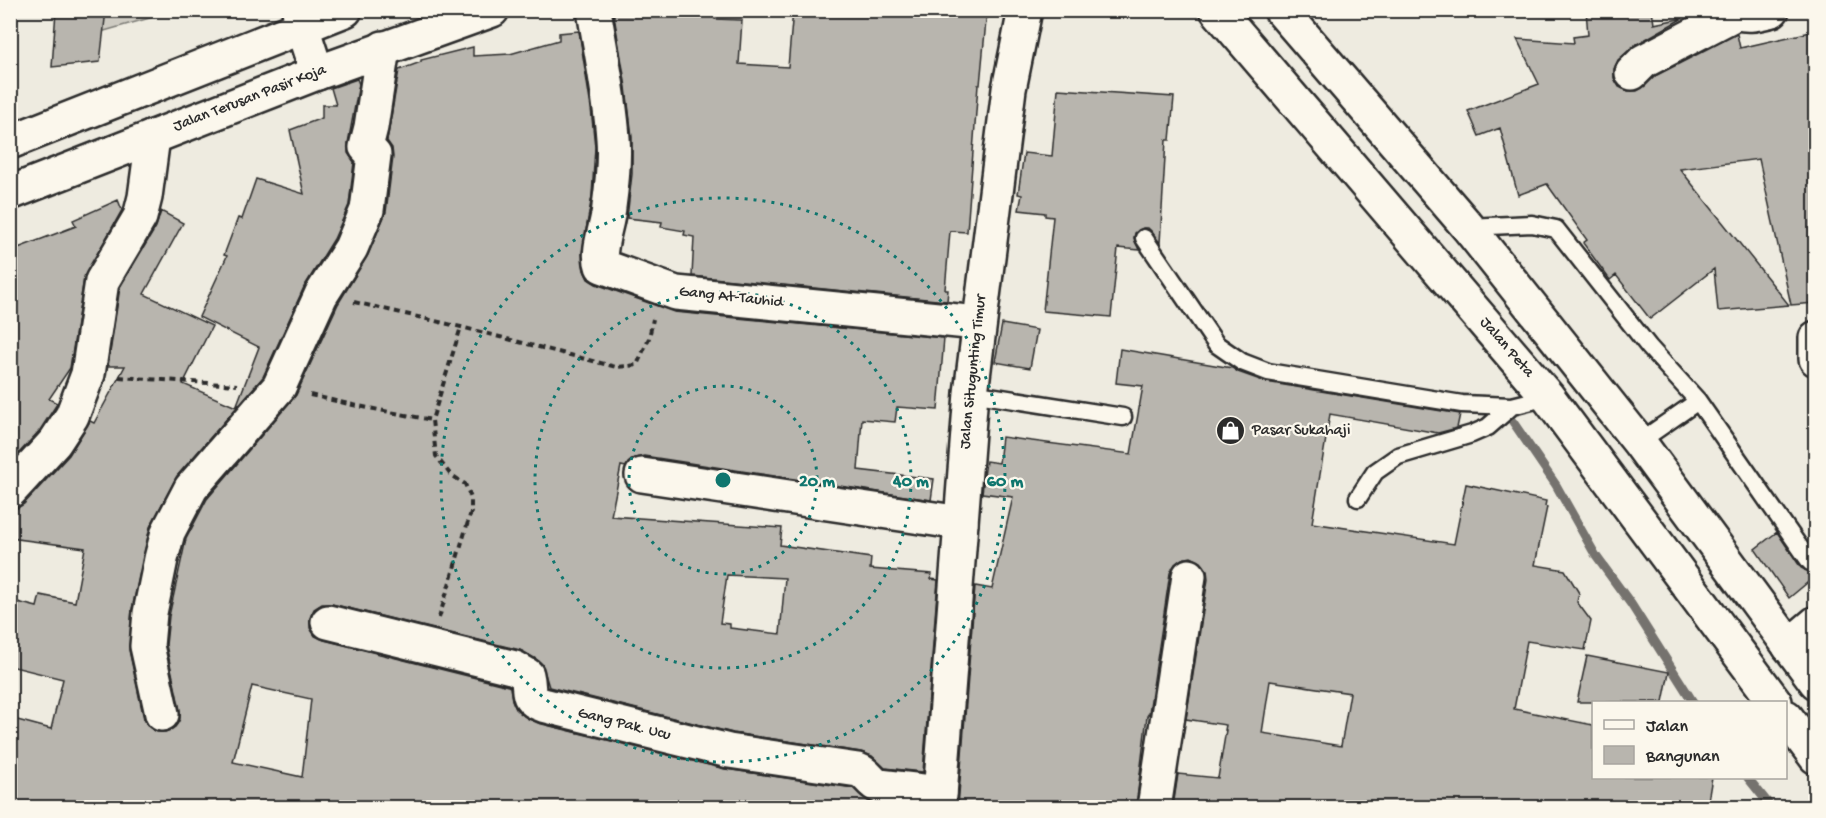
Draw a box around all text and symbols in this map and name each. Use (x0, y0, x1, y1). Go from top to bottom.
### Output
street label: Jalan Terusan Pasir Koja (171, 61, 330, 137)
street label: Gang At-Tauhid (678, 283, 786, 313)
street label: Jalan Situgunting Timur (956, 293, 992, 450)
street label: Jalan Peta (1475, 314, 1538, 383)
shop icon: Pasar Sukahaji (1215, 415, 1247, 447)
place label: Pasar Sukahaji (1251, 422, 1350, 441)
centre of rings (713, 470, 733, 490)
text: 20 m (799, 472, 835, 493)
text: 40 m (892, 472, 929, 493)
text: 60 m (987, 472, 1023, 493)
legend (1592, 701, 1787, 779)
street label: Gang Pak. Ucu (575, 704, 673, 746)
text: Jalan (1646, 717, 1688, 738)
text: Bangunan (1645, 747, 1720, 768)

